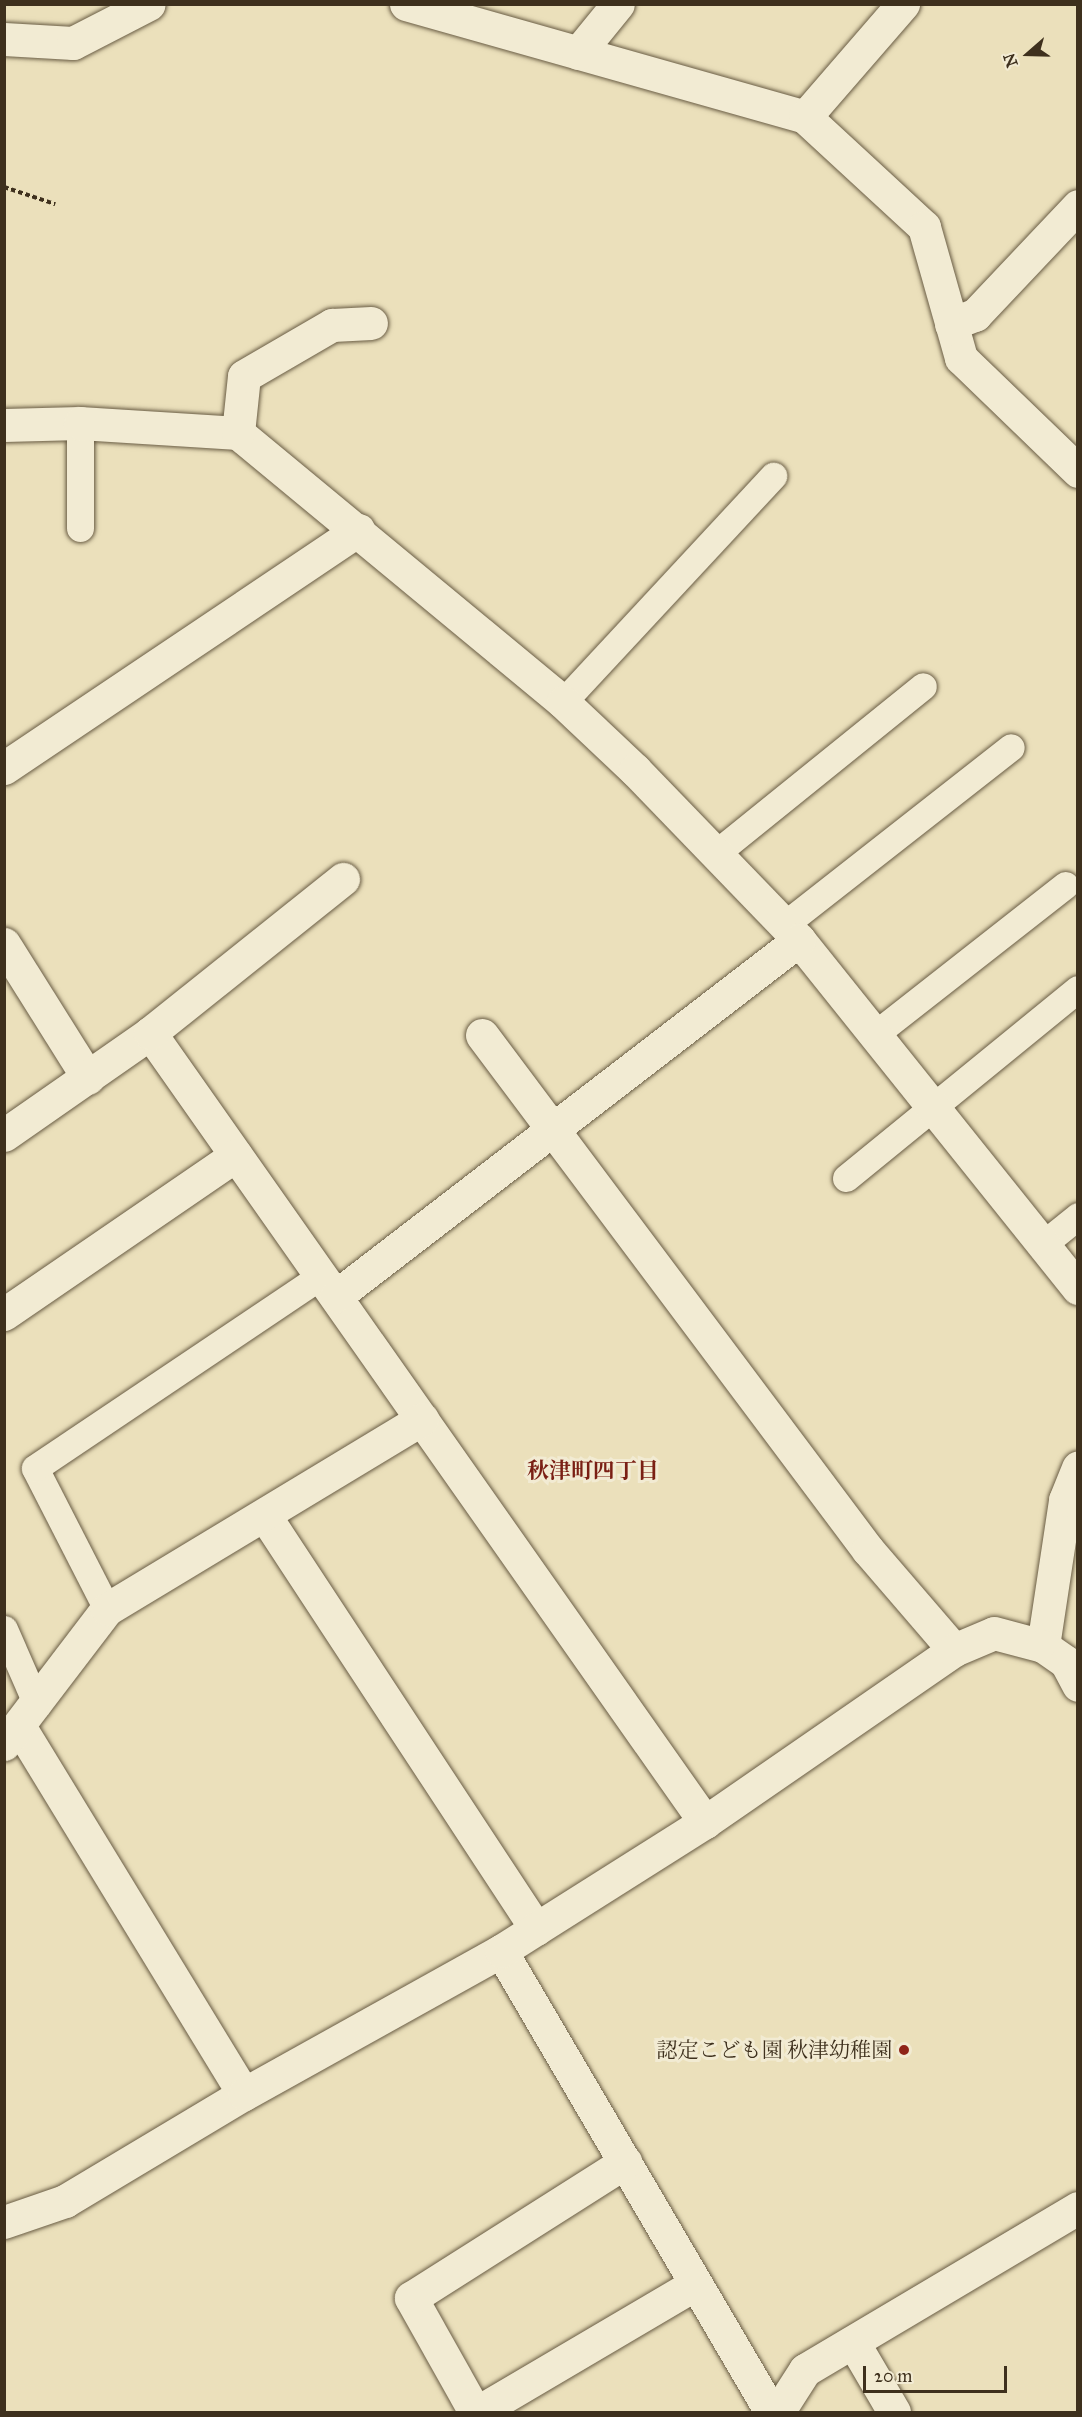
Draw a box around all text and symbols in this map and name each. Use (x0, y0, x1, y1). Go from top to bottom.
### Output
north arrow (998, 24, 1058, 84)
text: N (999, 51, 1022, 70)
district label: 秋津町四丁目 (527, 1458, 659, 1484)
place label: 認定こども園 秋津幼稚園 (656, 2037, 892, 2063)
marker: 認定こども園 秋津幼稚園 (897, 2043, 911, 2057)
scale bar (866, 2354, 1010, 2392)
text: 20 m (874, 2365, 912, 2387)

